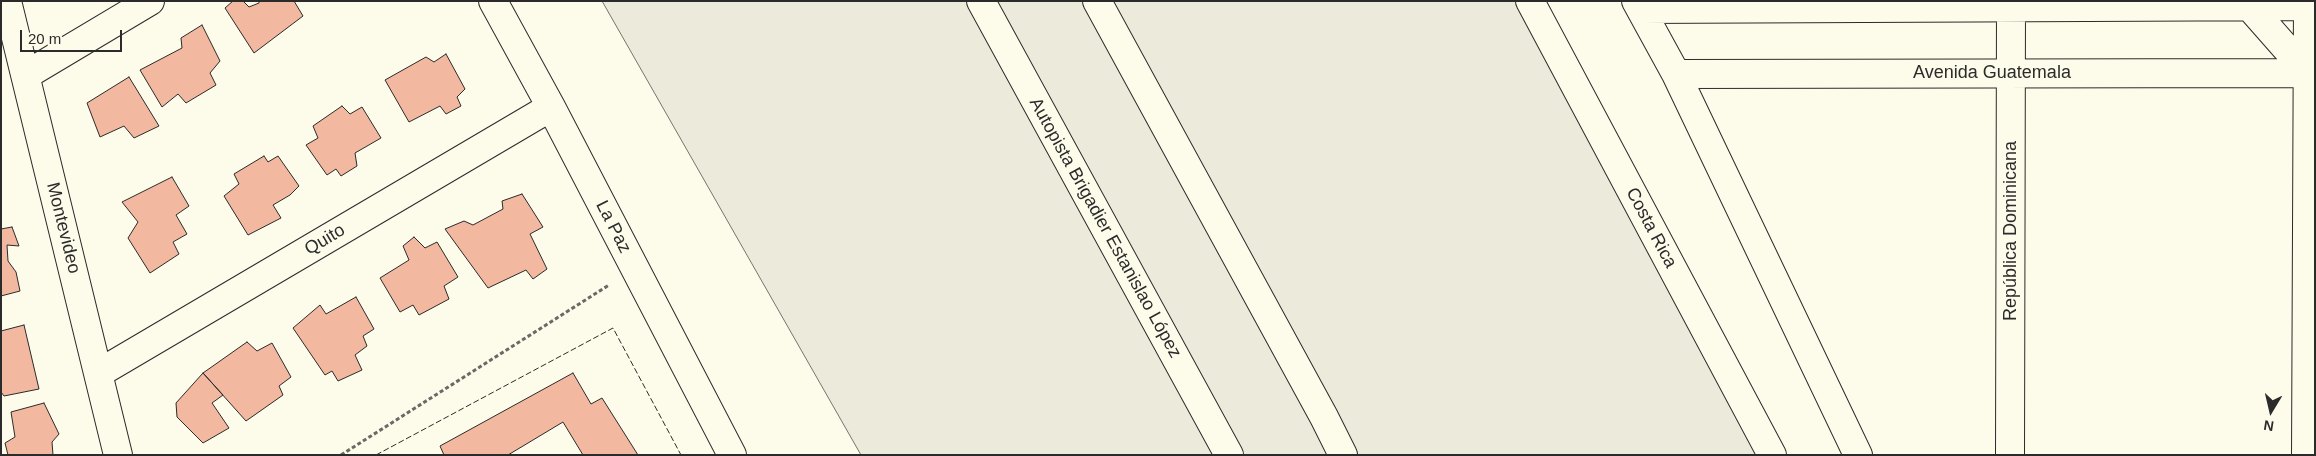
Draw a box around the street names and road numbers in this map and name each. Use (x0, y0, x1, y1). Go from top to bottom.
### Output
street label: Avenida Guatemala (1913, 62, 2071, 84)
street label: Autopista Brigadier Estanislao López (1024, 94, 1186, 362)
street label: República Dominicana (2000, 141, 2022, 321)
street label: Montevideo (41, 180, 85, 276)
street label: Costa Rica (1621, 184, 1681, 272)
street label: La Paz (591, 197, 635, 257)
street label: Quito (301, 220, 349, 260)

